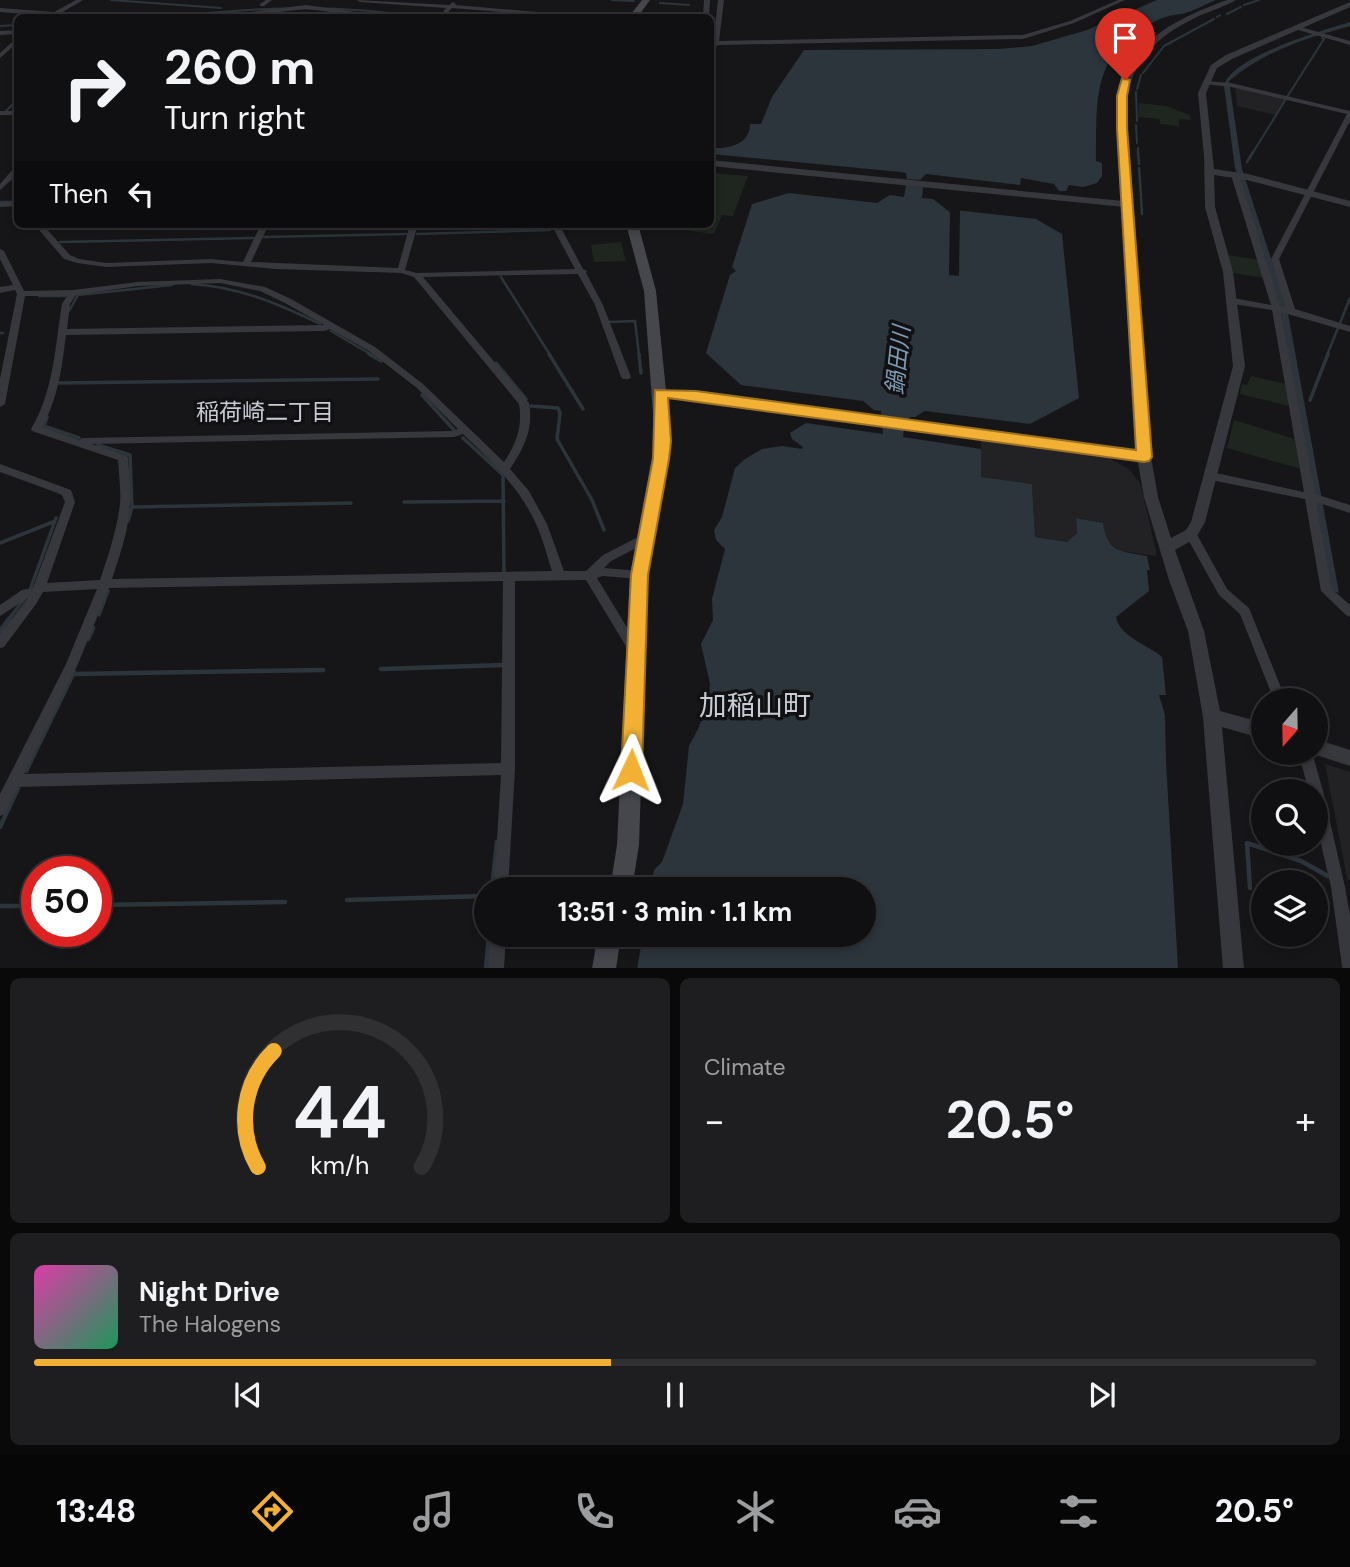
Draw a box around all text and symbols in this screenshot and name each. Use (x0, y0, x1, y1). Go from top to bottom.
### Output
pin (1095, 8, 1155, 80)
icon: arrive (1106, 19, 1144, 57)
text: 260 m (164, 35, 315, 99)
icon: right (49, 42, 140, 133)
text: Turn right (164, 97, 306, 139)
icon: left (122, 175, 160, 213)
text: Then (49, 177, 108, 211)
water label: 鍋田川 (879, 321, 917, 396)
district label: 稲荷崎二丁目 (196, 397, 334, 427)
district label: 加稲山町 (699, 687, 811, 724)
north arrow (1251, 688, 1328, 765)
map controls (1251, 688, 1328, 947)
position arrow (594, 733, 668, 807)
button: search (1251, 779, 1328, 856)
speed limit sign: 50 (21, 856, 112, 947)
button: layers (1251, 870, 1328, 947)
text: 13:51 · 3 min · 1.1 km (558, 895, 792, 929)
text: Climate (704, 1052, 786, 1082)
text: 44 (293, 1065, 387, 1160)
text: 20.5° (946, 1086, 1074, 1154)
text: − (704, 1096, 725, 1146)
text: + (1295, 1096, 1316, 1146)
text: km/h (310, 1148, 370, 1181)
text: Night Drive (139, 1275, 280, 1309)
text: The Halogens (139, 1309, 281, 1339)
icon: previous (229, 1376, 267, 1414)
icon: pause (656, 1376, 694, 1414)
icon: next (1083, 1376, 1121, 1414)
icon: directions (248, 1487, 297, 1536)
icon: music (409, 1487, 458, 1536)
icon: phone (570, 1487, 619, 1536)
icon: climate (731, 1487, 780, 1536)
icon: car (893, 1487, 942, 1536)
icon: filters (1054, 1487, 1103, 1536)
text: 13:48 (56, 1490, 136, 1532)
text: 20.5° (1215, 1490, 1294, 1532)

